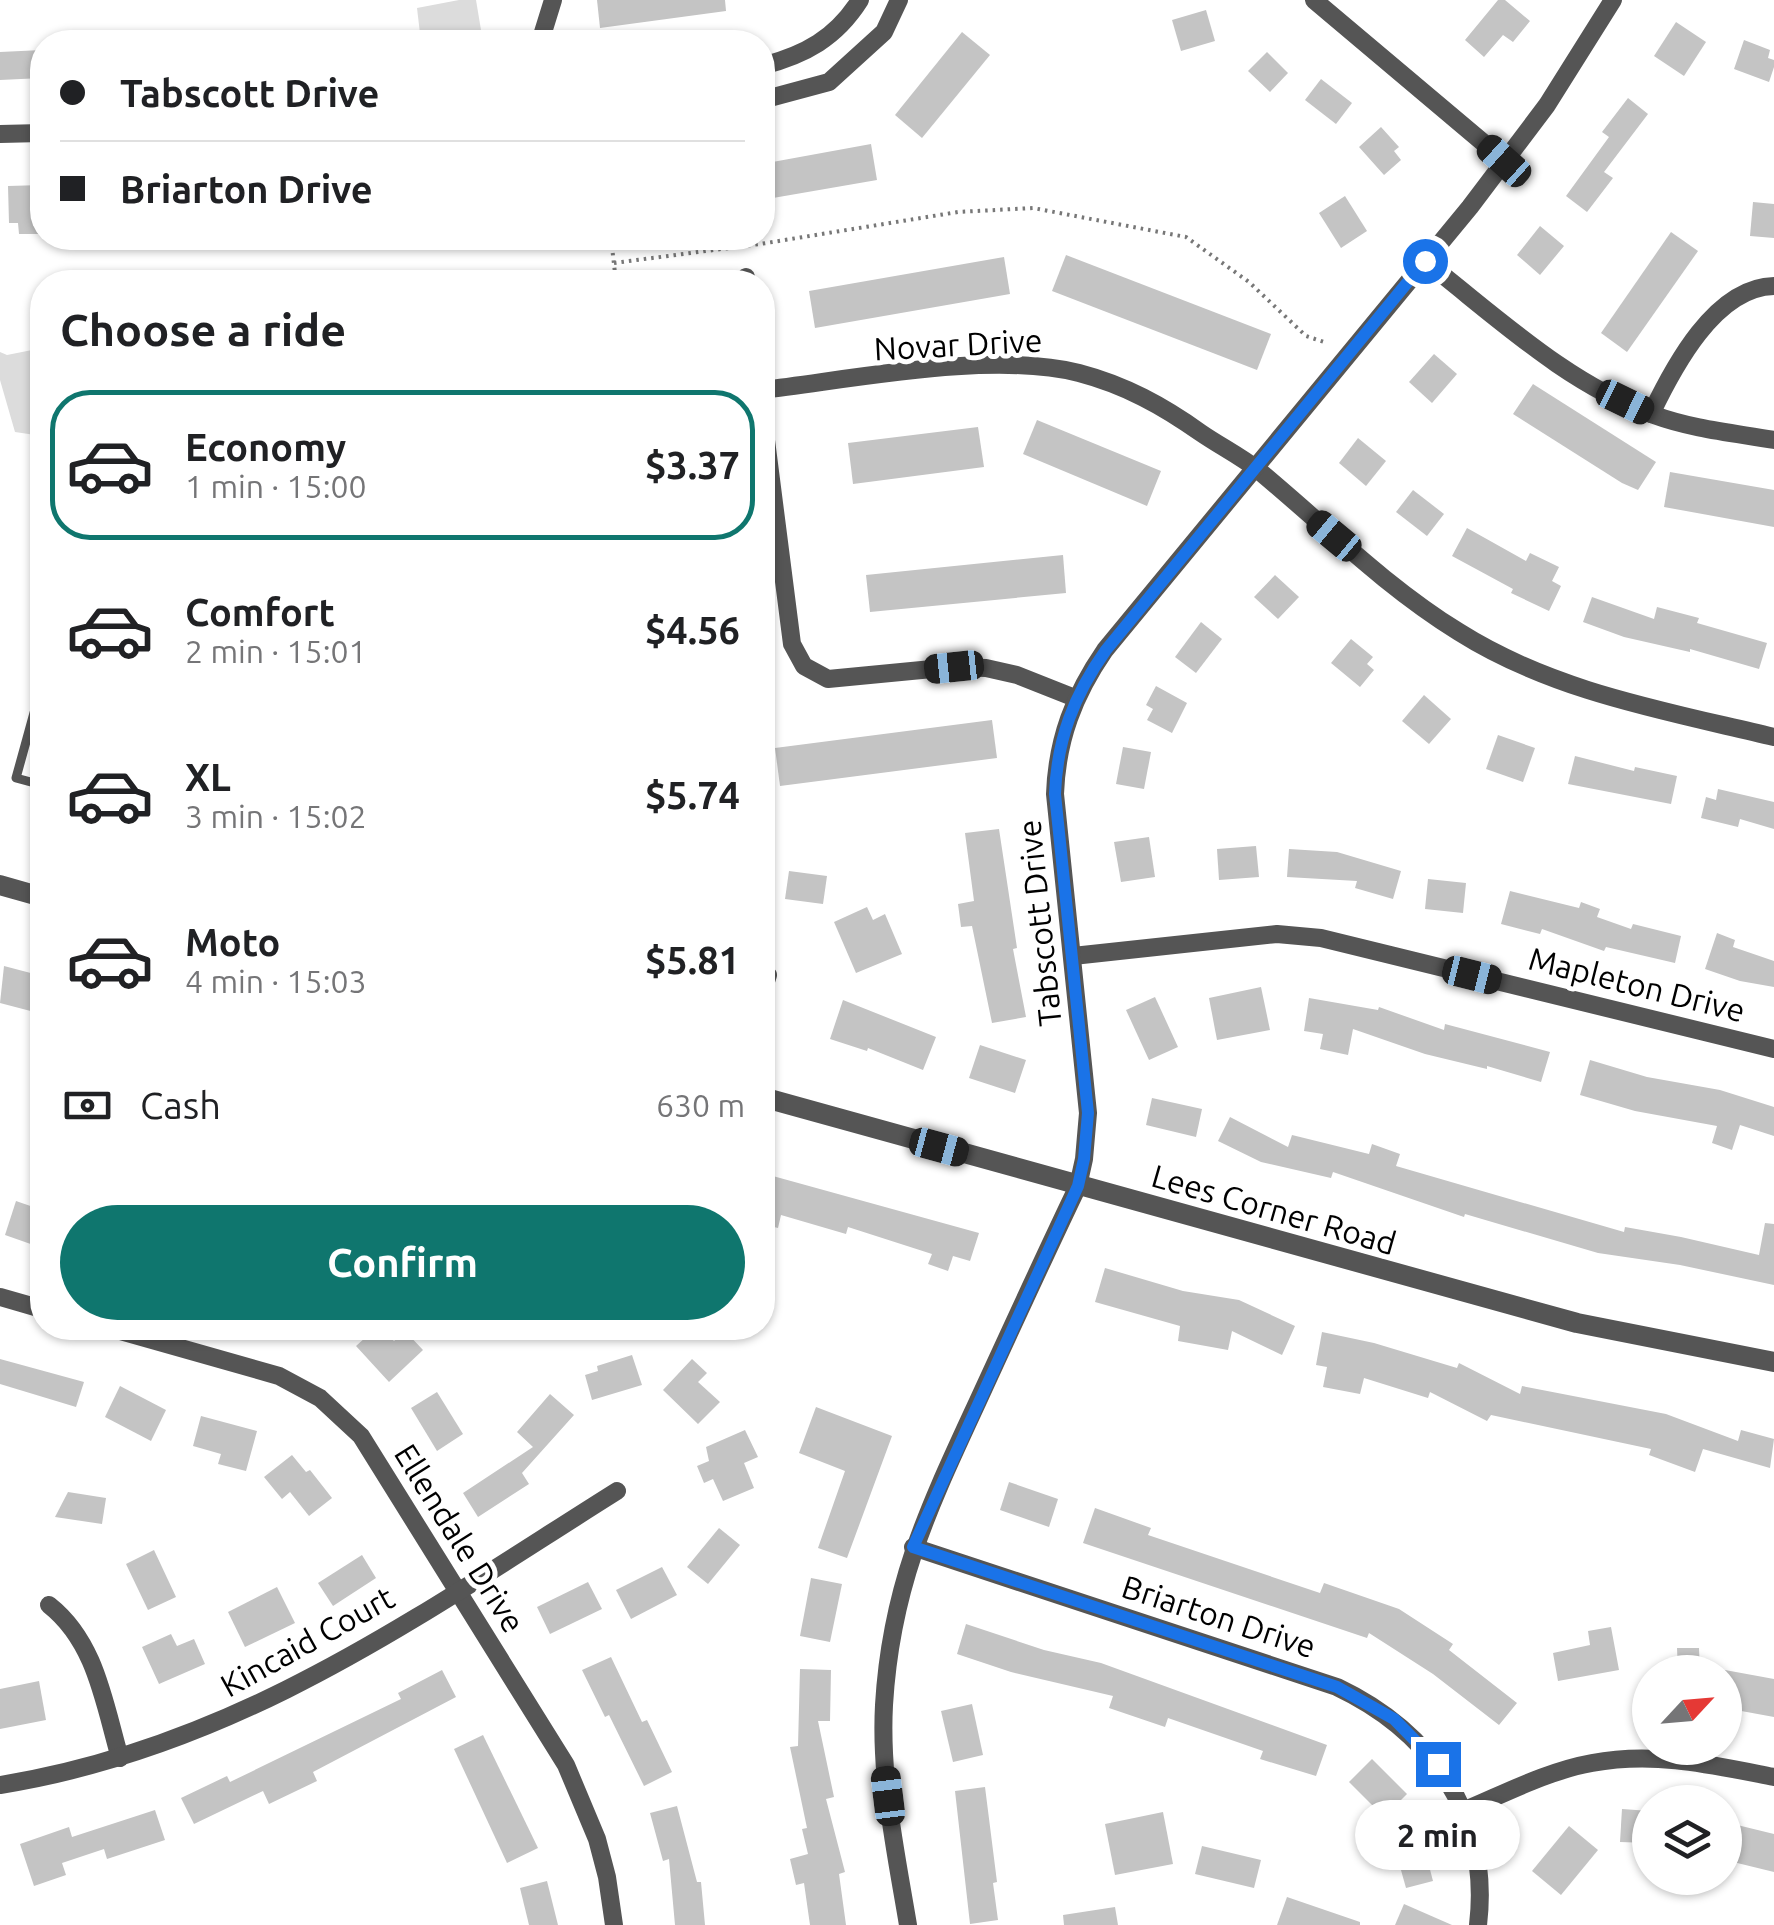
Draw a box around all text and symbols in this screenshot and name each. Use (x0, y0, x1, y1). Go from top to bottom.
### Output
text: Tabscott Drive (120, 72, 379, 114)
car (1472, 130, 1536, 192)
text: Briarton Drive (120, 168, 373, 210)
route start (1403, 239, 1448, 284)
text: Choose a ride (60, 304, 346, 355)
street label: Novar Drive (873, 322, 1043, 366)
car (1591, 375, 1659, 429)
icon: car (65, 420, 155, 510)
text: Economy (185, 426, 346, 468)
text: $3.37 (645, 444, 740, 486)
text: 1 min · 15:00 (185, 468, 367, 504)
car (1301, 505, 1367, 567)
icon: car (65, 585, 155, 675)
text: Comfort (185, 591, 335, 633)
text: $4.56 (645, 609, 740, 651)
text: 2 min · 15:01 (185, 633, 367, 669)
car (923, 649, 985, 685)
icon: car (65, 750, 155, 840)
text: XL (185, 756, 231, 798)
text: $5.74 (645, 774, 740, 816)
text: 3 min · 15:02 (185, 798, 367, 834)
street label: Tabscott Drive (1010, 818, 1068, 1028)
icon: car (65, 915, 155, 1005)
text: Moto (185, 921, 280, 963)
text: $5.81 (645, 939, 740, 981)
street label: Mapleton Drive (1525, 940, 1749, 1028)
car (1439, 953, 1505, 997)
text: 4 min · 15:03 (185, 963, 367, 999)
icon: cash (60, 1078, 115, 1133)
text: Cash (140, 1084, 221, 1126)
text: 630 m (656, 1087, 745, 1123)
car (906, 1125, 972, 1169)
street label: Lees Corner Road (1148, 1157, 1400, 1261)
button: Confirm (60, 1205, 745, 1320)
street label: Ellendale Drive (388, 1437, 532, 1639)
street label: Briarton Drive (1118, 1568, 1320, 1664)
street label: Kincaid Court (214, 1578, 400, 1703)
north arrow (1632, 1655, 1742, 1765)
map controls (1632, 1655, 1742, 1895)
route end (1416, 1742, 1461, 1787)
car (869, 1764, 907, 1828)
button: layers (1632, 1785, 1742, 1895)
callout: 2 min (1356, 1799, 1520, 1869)
text: 2 min (1397, 1817, 1478, 1853)

